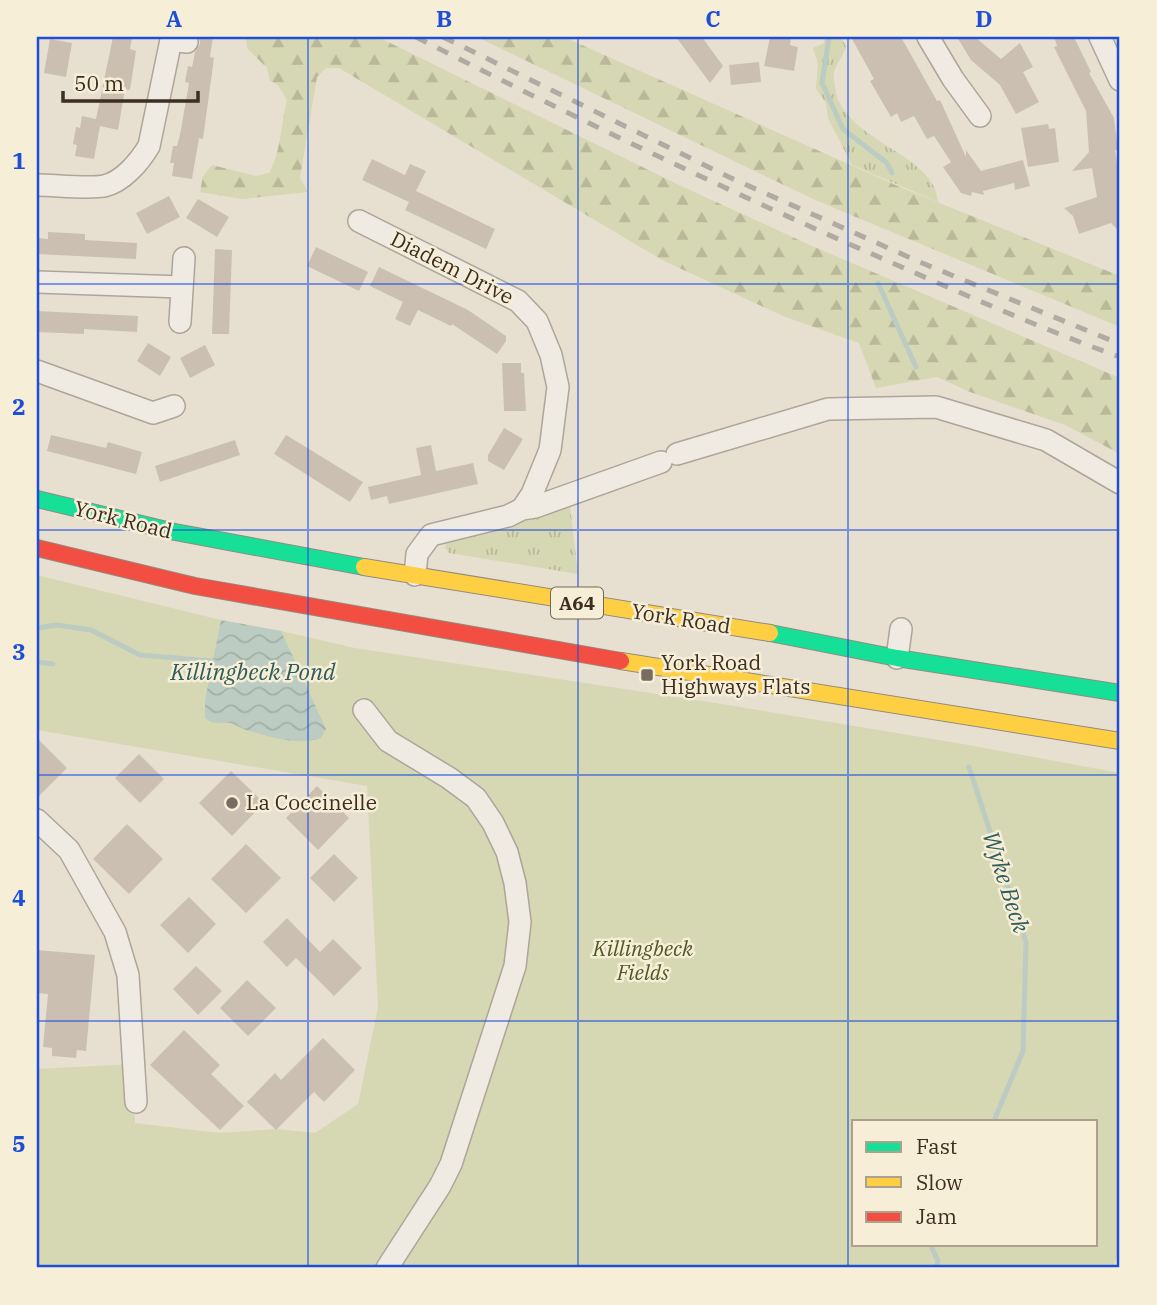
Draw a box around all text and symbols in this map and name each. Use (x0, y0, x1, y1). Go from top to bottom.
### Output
text: A (166, 3, 182, 33)
text: B (436, 3, 452, 33)
text: C (705, 3, 721, 33)
text: D (975, 3, 993, 33)
scale bar (63, 60, 198, 104)
text: 50 m (74, 69, 124, 97)
text: 1 (12, 145, 26, 175)
street label: Diadem Drive (386, 224, 519, 310)
text: 2 (12, 391, 26, 421)
street label: York Road (71, 493, 175, 545)
road number: A64 (551, 588, 603, 618)
street label: York Road (629, 596, 733, 640)
text: 3 (12, 636, 26, 666)
place label: York Road Highways Flats (661, 648, 810, 700)
water label: Killingbeck Pond (169, 656, 336, 686)
marker: York Road Highways Flats (639, 667, 655, 683)
place label: La Coccinelle (246, 788, 377, 816)
marker: La Coccinelle (224, 795, 240, 811)
water label: Wyke Beck (976, 827, 1038, 937)
text: 4 (12, 882, 26, 912)
park label: Killingbeck Fields (592, 934, 694, 986)
legend (852, 1120, 1098, 1246)
text: 5 (12, 1128, 26, 1158)
text: Fast (916, 1132, 957, 1160)
text: Slow (916, 1168, 963, 1196)
text: Jam (916, 1202, 957, 1230)

